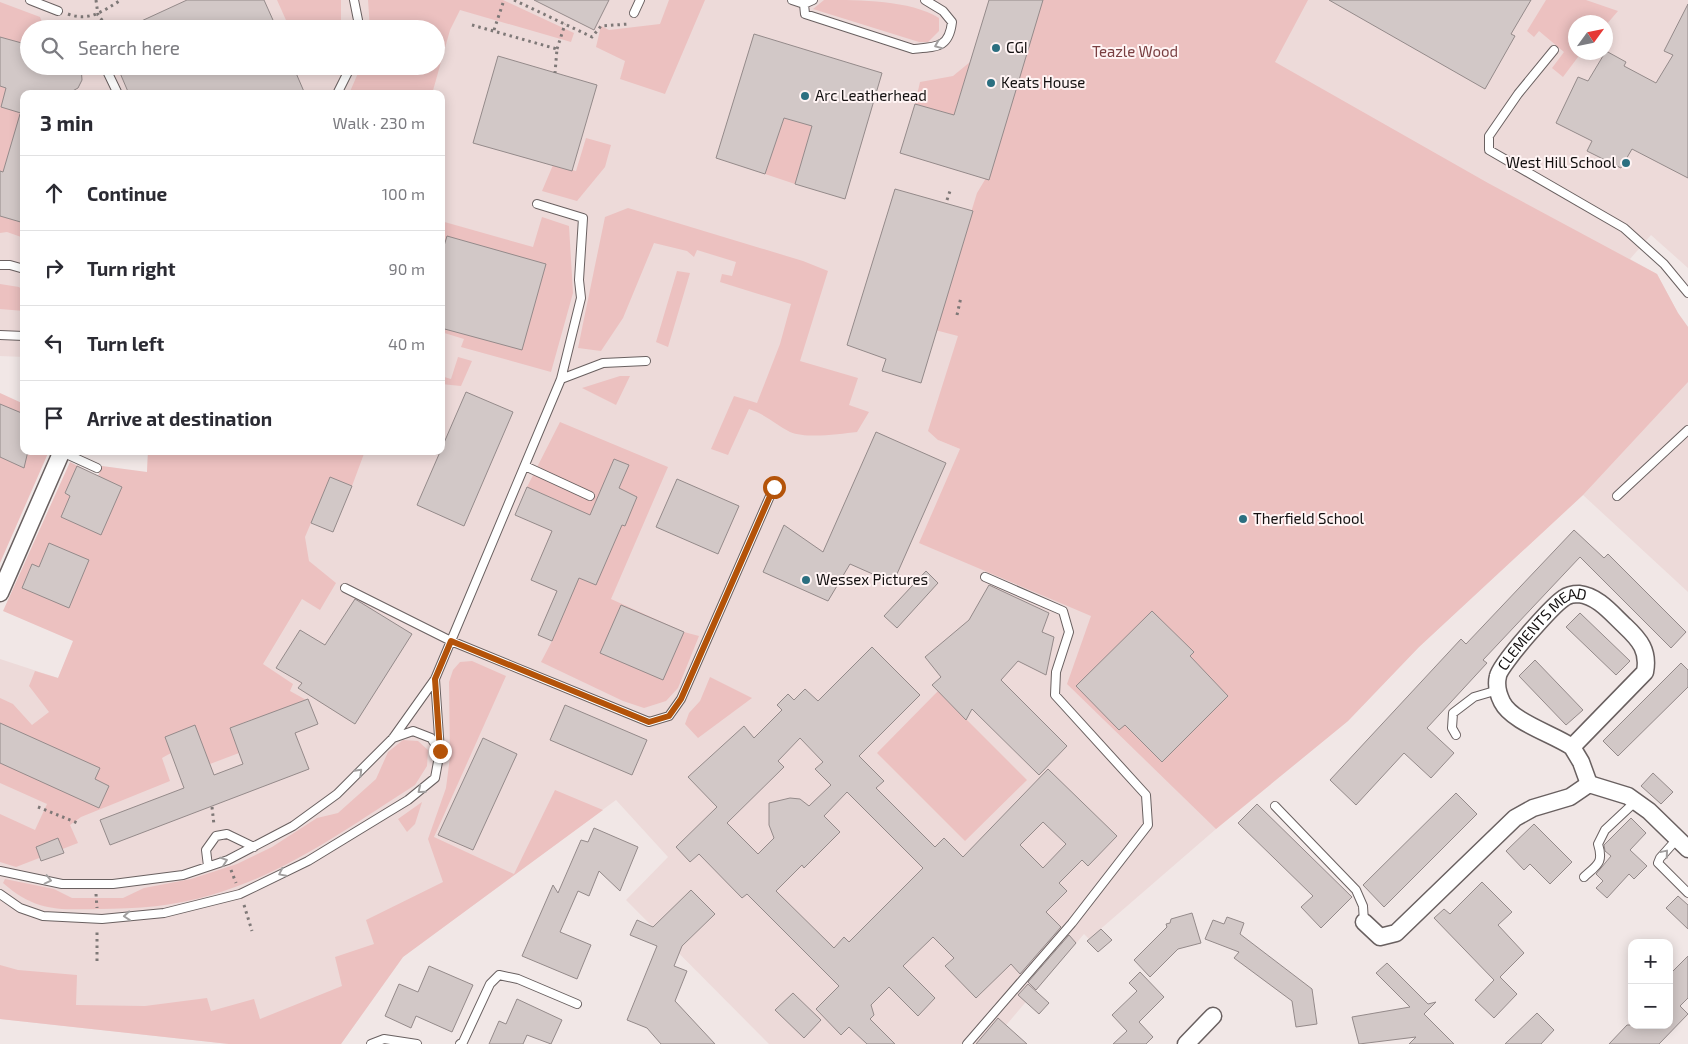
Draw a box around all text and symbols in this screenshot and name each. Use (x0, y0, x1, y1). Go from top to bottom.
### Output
north arrow (1568, 15, 1613, 60)
search box (20, 20, 445, 75)
icon: search (38, 34, 66, 62)
text: Search here (78, 36, 180, 59)
place label: CGI (1006, 38, 1028, 56)
one-way arrow (934, 39, 943, 49)
marker: CGI (990, 42, 1002, 54)
park label: Teazle Wood (1092, 42, 1178, 60)
place label: Keats House (1001, 73, 1085, 91)
marker: Keats House (985, 77, 997, 89)
place label: Arc Leatherhead (815, 86, 927, 104)
marker: Arc Leatherhead (799, 90, 811, 102)
text: 3 min (40, 110, 93, 135)
text: Walk · 230 m (332, 113, 425, 132)
place label: West Hill School (1506, 153, 1617, 171)
marker: West Hill School (1620, 157, 1632, 169)
icon: ahead (40, 179, 68, 207)
text: Continue (87, 182, 167, 205)
text: 100 m (382, 184, 425, 203)
icon: right (40, 254, 68, 282)
text: Turn right (87, 257, 175, 280)
text: 90 m (389, 259, 425, 278)
icon: left (40, 329, 68, 357)
text: Turn left (87, 332, 164, 355)
text: 40 m (388, 334, 425, 353)
icon: arrive (40, 404, 68, 432)
text: Arrive at destination (87, 407, 272, 430)
route start (763, 476, 786, 499)
place label: Therfield School (1253, 509, 1365, 527)
marker: Therfield School (1237, 513, 1249, 525)
place label: Wessex Pictures (816, 570, 928, 588)
marker: Wessex Pictures (800, 574, 812, 586)
street label: CLEMENTS MEAD (1493, 584, 1588, 673)
route end (429, 740, 452, 763)
one-way arrow (353, 769, 362, 778)
one-way arrow (418, 784, 427, 793)
one-way arrow (1659, 850, 1668, 859)
one-way arrow (220, 857, 228, 867)
one-way arrow (278, 867, 287, 878)
one-way arrow (43, 874, 52, 885)
one-way arrow (122, 910, 130, 921)
map controls (1628, 939, 1673, 1029)
button: + (1628, 939, 1673, 984)
button: − (1628, 984, 1673, 1029)

